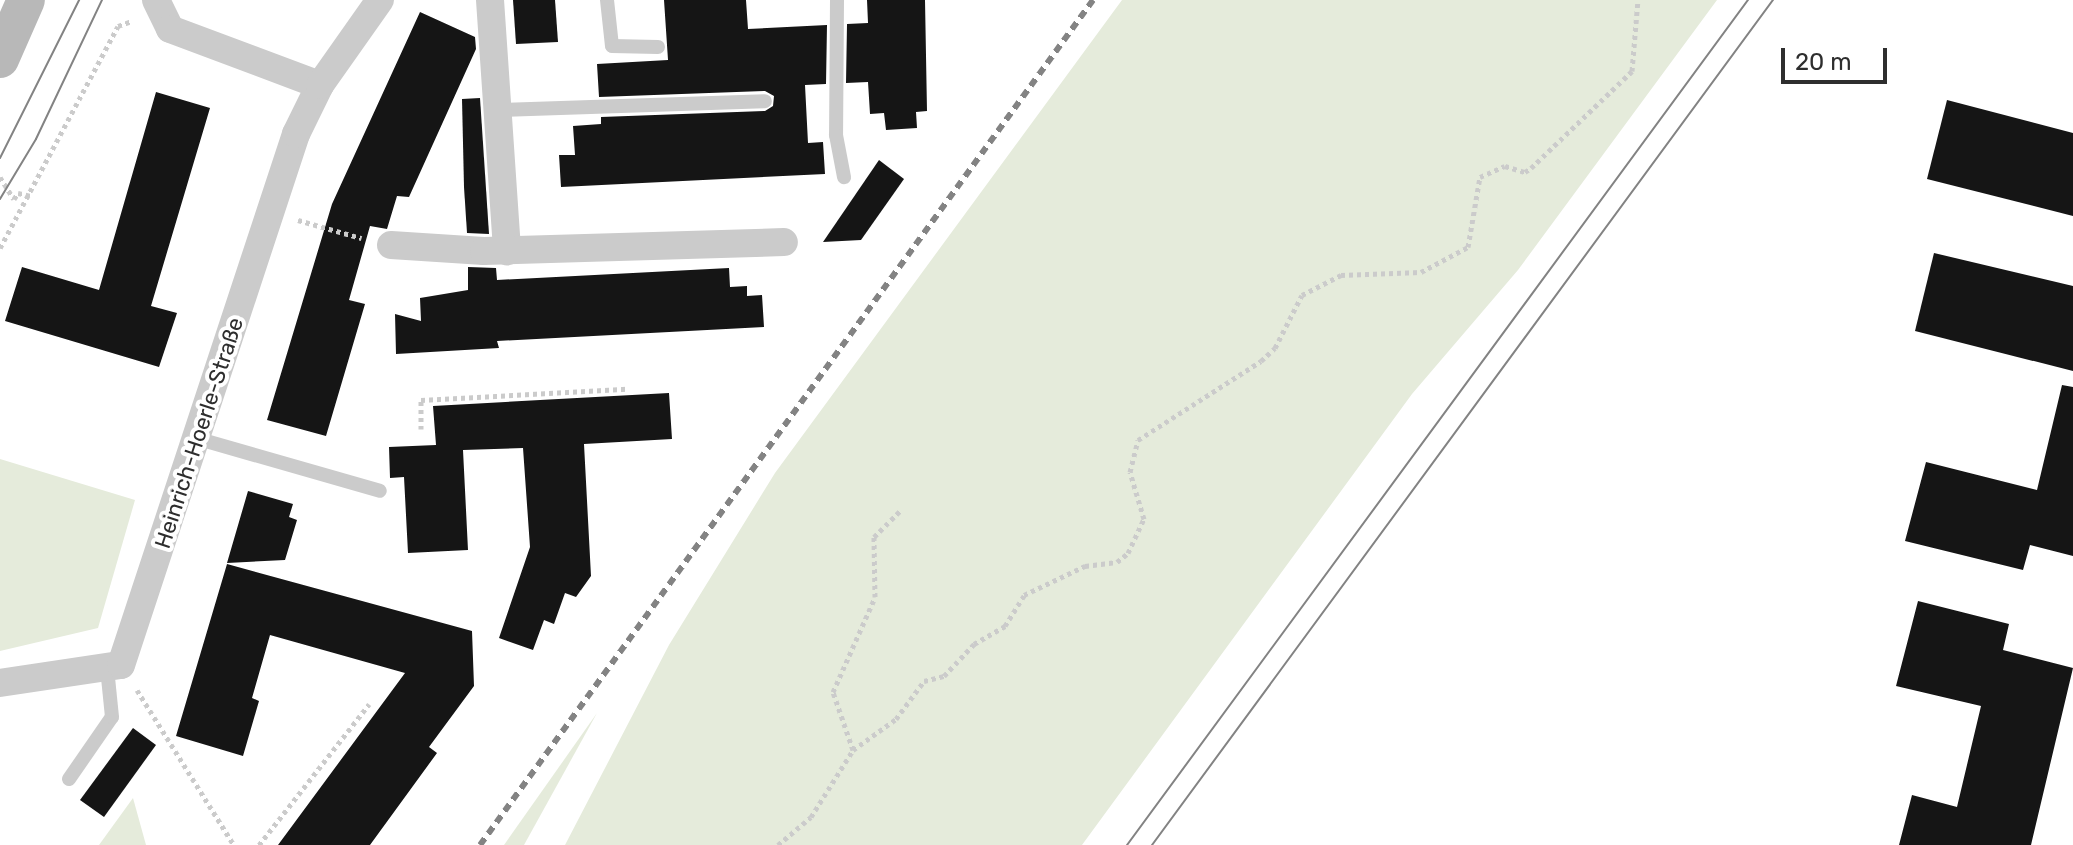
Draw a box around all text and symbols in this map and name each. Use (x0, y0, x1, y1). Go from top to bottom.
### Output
scale bar (1785, 32, 1891, 82)
text: 20 m (1795, 48, 1852, 76)
street label: Heinrich-Hoerle-Straße (149, 314, 249, 552)

